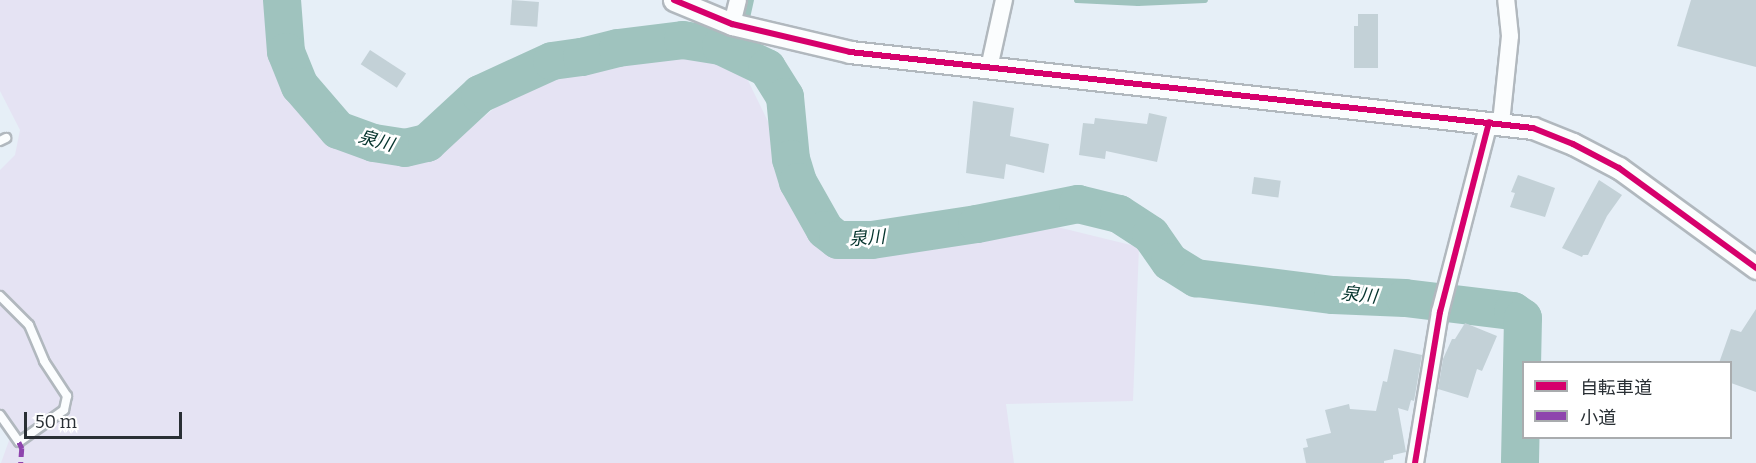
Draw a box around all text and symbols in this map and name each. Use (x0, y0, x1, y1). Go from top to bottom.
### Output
water label: 泉川 (356, 126, 396, 156)
water label: 泉川 (848, 226, 886, 250)
water label: 泉川 (1340, 282, 1378, 308)
legend (1522, 361, 1732, 439)
text: 自転車道 (1580, 377, 1652, 399)
scale bar (27, 400, 184, 438)
text: 小道 (1580, 407, 1616, 429)
text: 50 m (35, 411, 77, 433)

